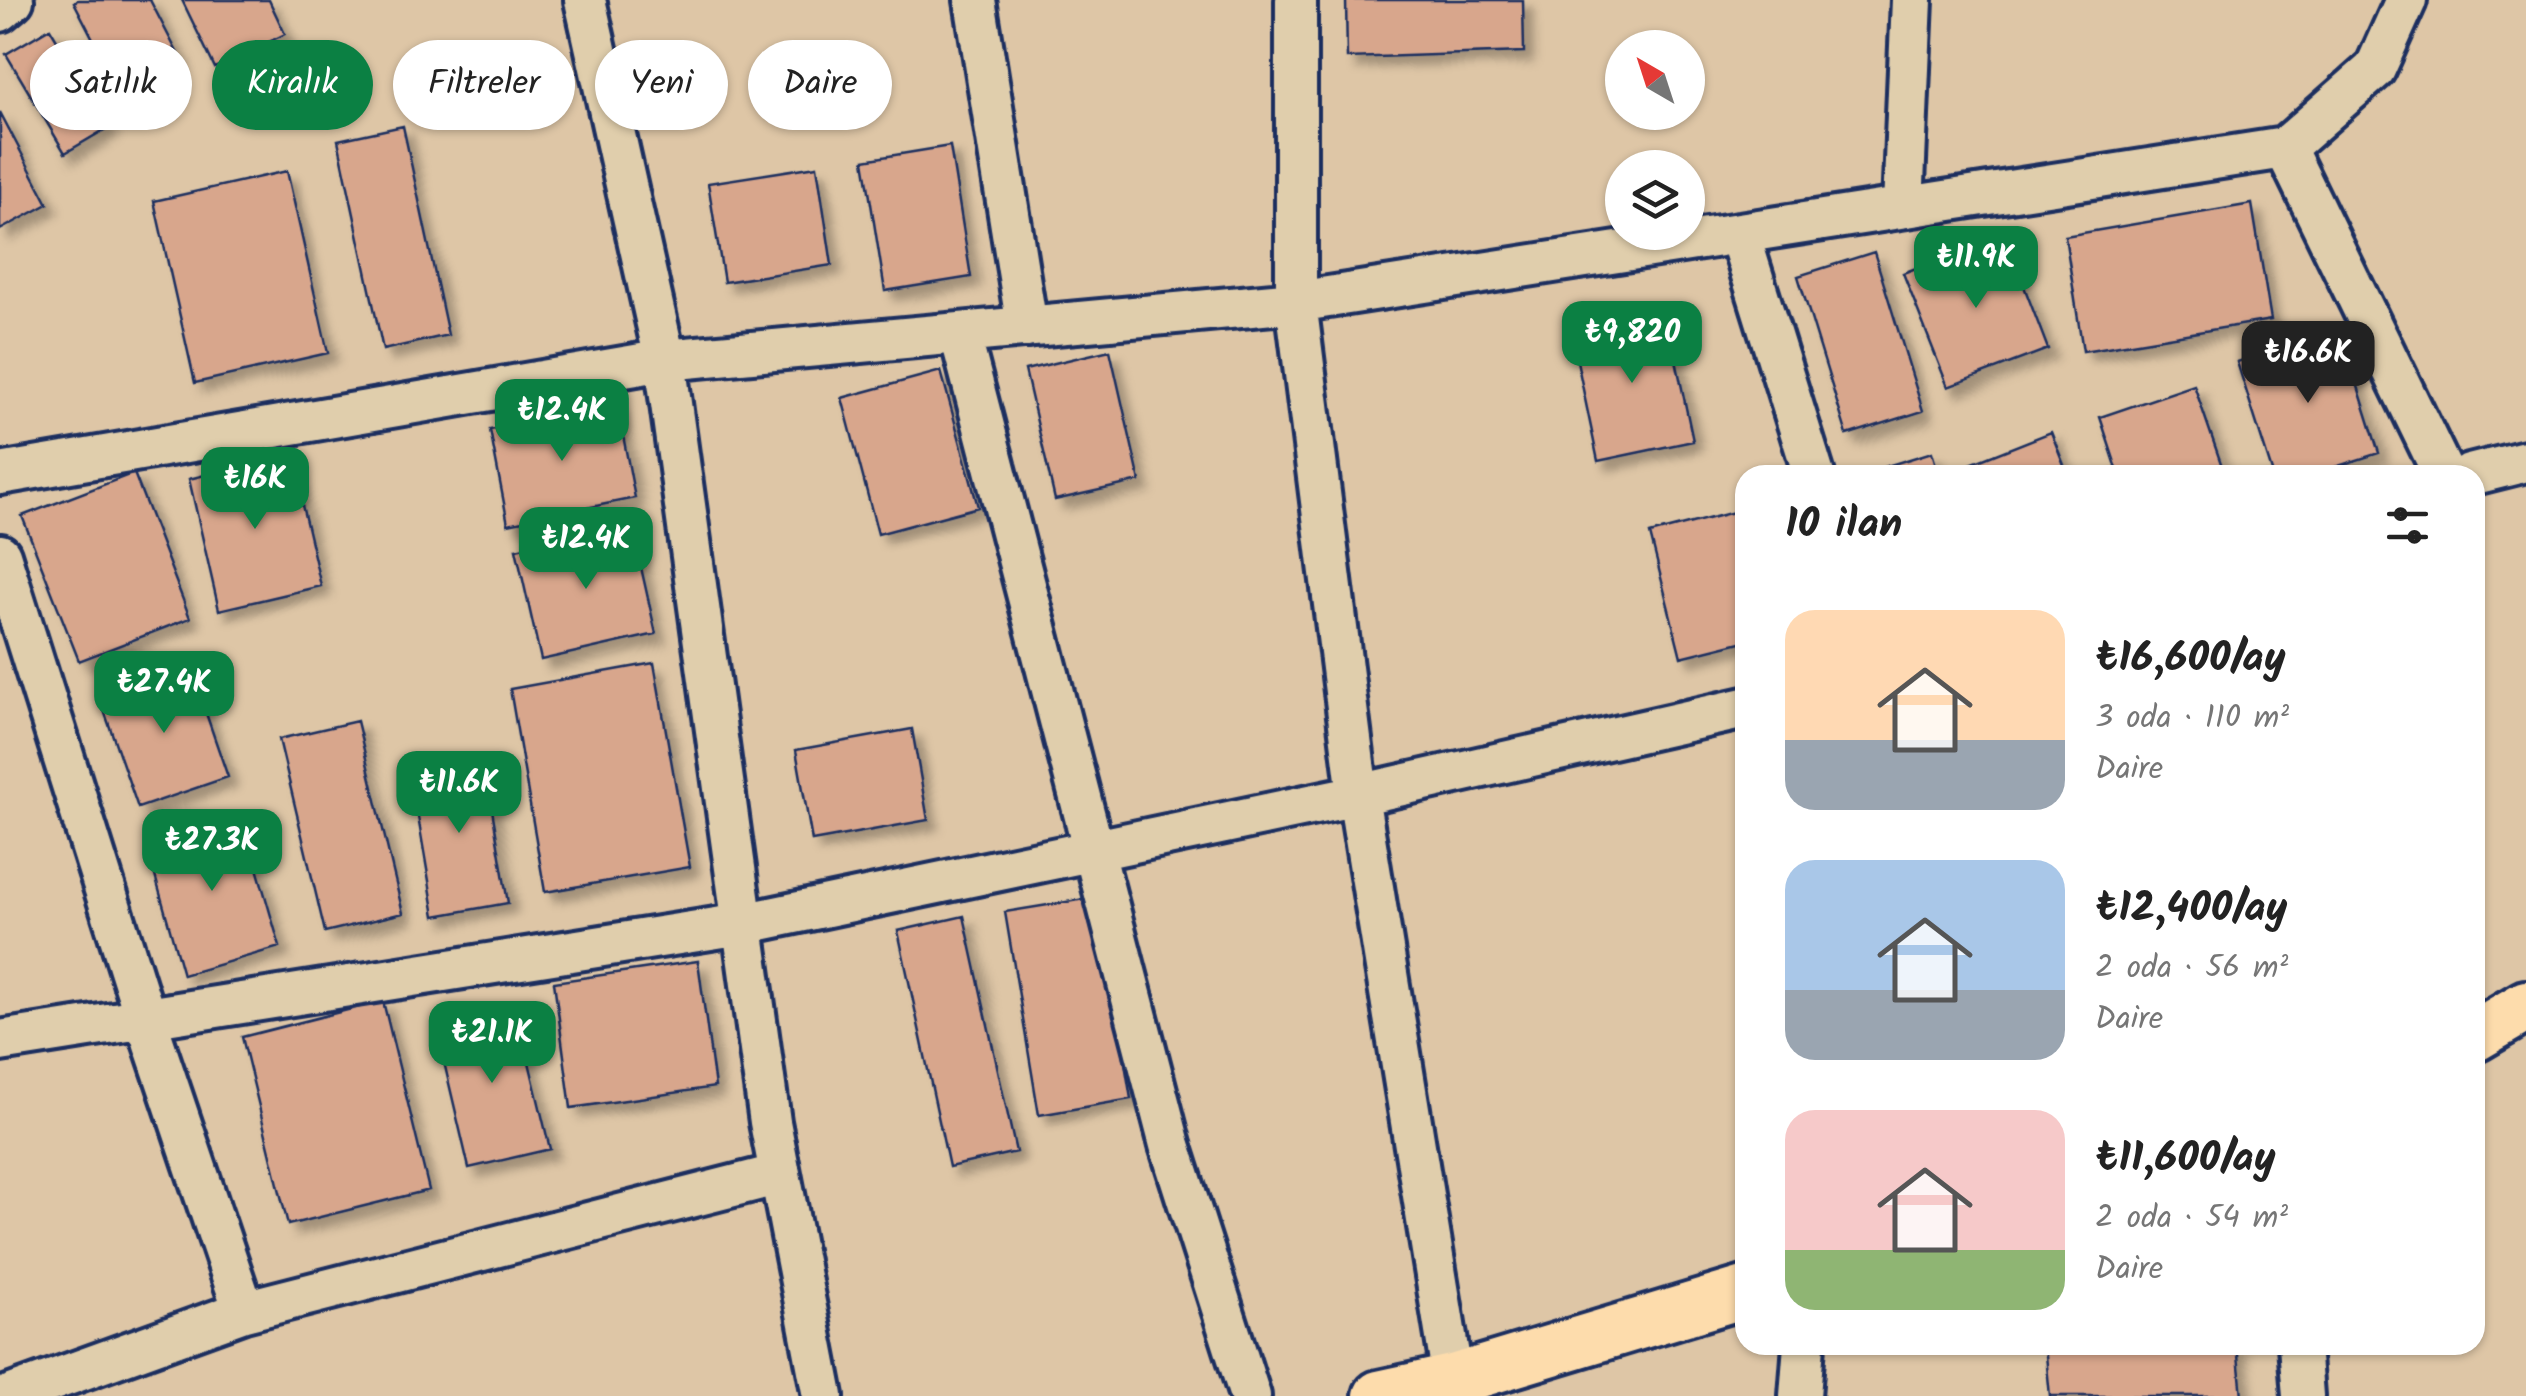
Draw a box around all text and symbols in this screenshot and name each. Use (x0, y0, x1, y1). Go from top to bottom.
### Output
north arrow (1605, 30, 1705, 130)
map controls (1605, 30, 1705, 250)
chip: Satılık (30, 40, 192, 130)
chip: Kiralık (212, 40, 373, 130)
chip: Filtreler (393, 40, 575, 130)
chip: Yeni (595, 40, 728, 130)
chip: Daire (748, 40, 892, 130)
button: layers (1605, 150, 1705, 250)
pin: ₺11.9K (1895, 226, 2057, 311)
text: ₺11.9K (1936, 233, 2016, 284)
pin: ₺9,820 (1551, 301, 1713, 386)
text: ₺9,820 (1584, 308, 1680, 359)
pin: ₺16.6K (2227, 321, 2389, 406)
text: ₺16.6K (2264, 328, 2352, 379)
pin: ₺12.4K (481, 379, 643, 464)
text: ₺12.4K (517, 386, 607, 437)
pin: ₺16K (196, 447, 314, 532)
text: ₺16K (223, 454, 287, 505)
text: 10 ilan (1785, 492, 1902, 559)
icon: filters (2380, 498, 2435, 553)
pin: ₺12.4K (505, 507, 667, 592)
text: ₺12.4K (541, 514, 631, 565)
text: ₺16,600/ay (2095, 626, 2286, 693)
icon: home (1865, 650, 1985, 770)
pin: ₺27.4K (83, 651, 245, 736)
text: ₺27.4K (116, 658, 212, 709)
text: 3 oda · 110 m² (2095, 693, 2289, 744)
text: Daire (2095, 744, 2163, 795)
pin: ₺11.6K (378, 751, 540, 836)
text: ₺11.6K (418, 758, 500, 809)
pin: ₺27.3K (131, 809, 293, 894)
text: ₺27.3K (164, 816, 260, 867)
text: ₺12,400/ay (2095, 876, 2287, 943)
icon: home (1865, 900, 1985, 1020)
text: 2 oda · 56 m² (2095, 943, 2288, 994)
text: Daire (2095, 994, 2163, 1045)
pin: ₺21.1K (411, 1001, 573, 1086)
text: ₺21.1K (451, 1008, 533, 1059)
text: ₺11,600/ay (2095, 1126, 2276, 1193)
icon: home (1865, 1150, 1985, 1270)
text: 2 oda · 54 m² (2095, 1193, 2288, 1244)
text: Daire (2095, 1244, 2163, 1295)

